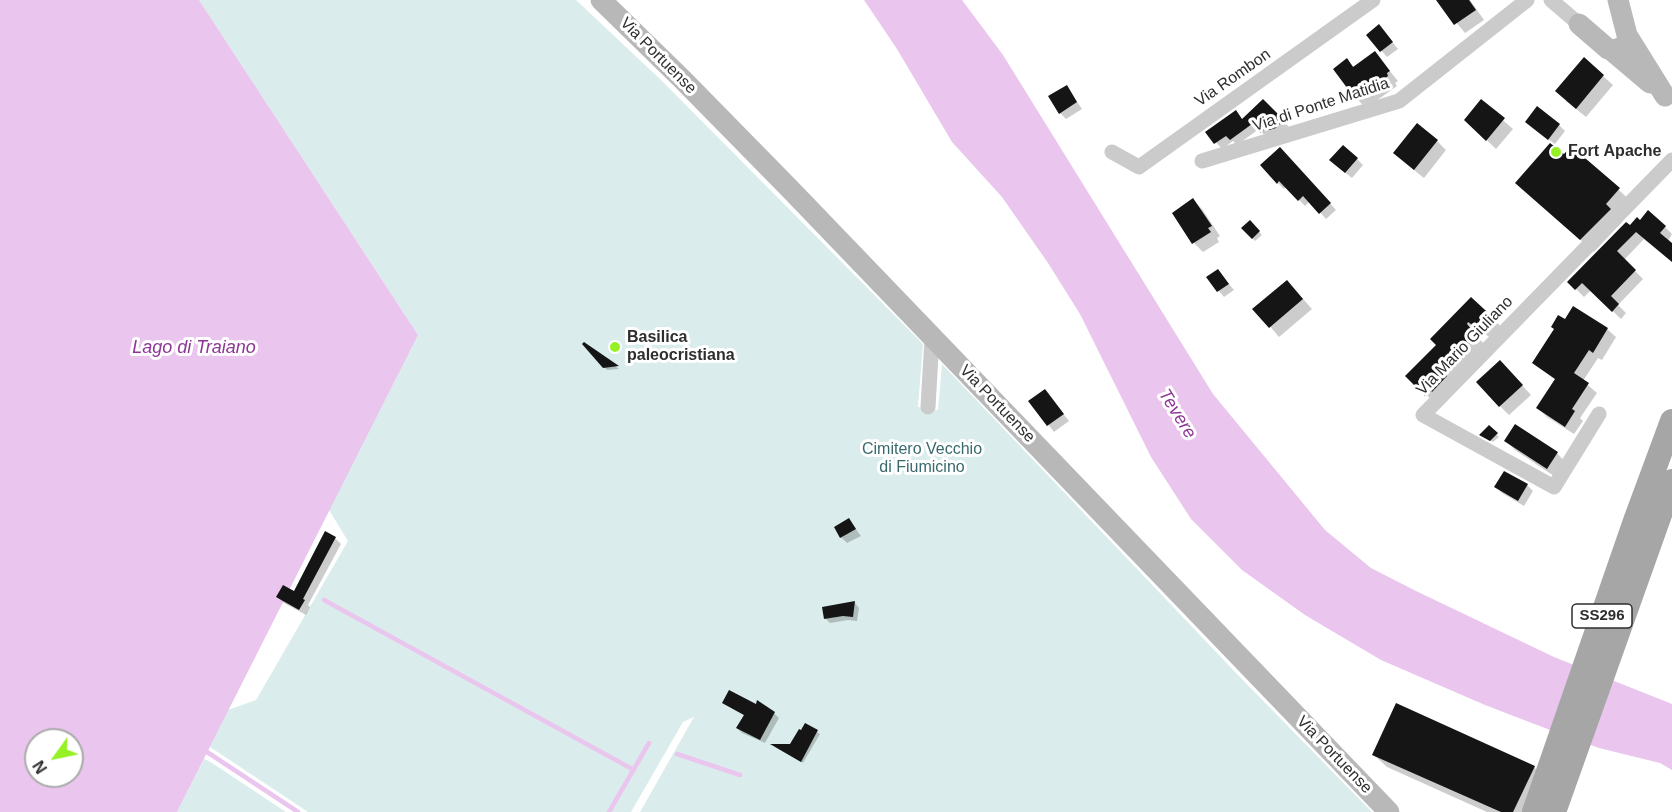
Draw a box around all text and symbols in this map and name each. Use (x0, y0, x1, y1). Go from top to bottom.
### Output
street label: Via Portuense (616, 14, 700, 98)
street label: Via Rombon (1192, 45, 1274, 111)
street label: Via di Ponte Matidia (1251, 74, 1391, 136)
place label: Fort Apache (1568, 142, 1661, 162)
marker: Fort Apache (1549, 145, 1563, 159)
street label: Via Mario Giuliano (1413, 292, 1517, 400)
place label: Basilica paleocristiana (627, 328, 735, 366)
water label: Lago di Traiano (132, 337, 256, 359)
marker: Basilica paleocristiana (608, 340, 622, 354)
street label: Via Portuense (955, 361, 1039, 447)
water label: Tevere (1153, 385, 1201, 443)
park label: Cimitero Vecchio di Fiumicino (862, 440, 982, 478)
road number: SS296 (1572, 604, 1632, 628)
street label: Via Portuense (1292, 712, 1376, 798)
north arrow (24, 728, 84, 788)
text: N (30, 758, 50, 776)

